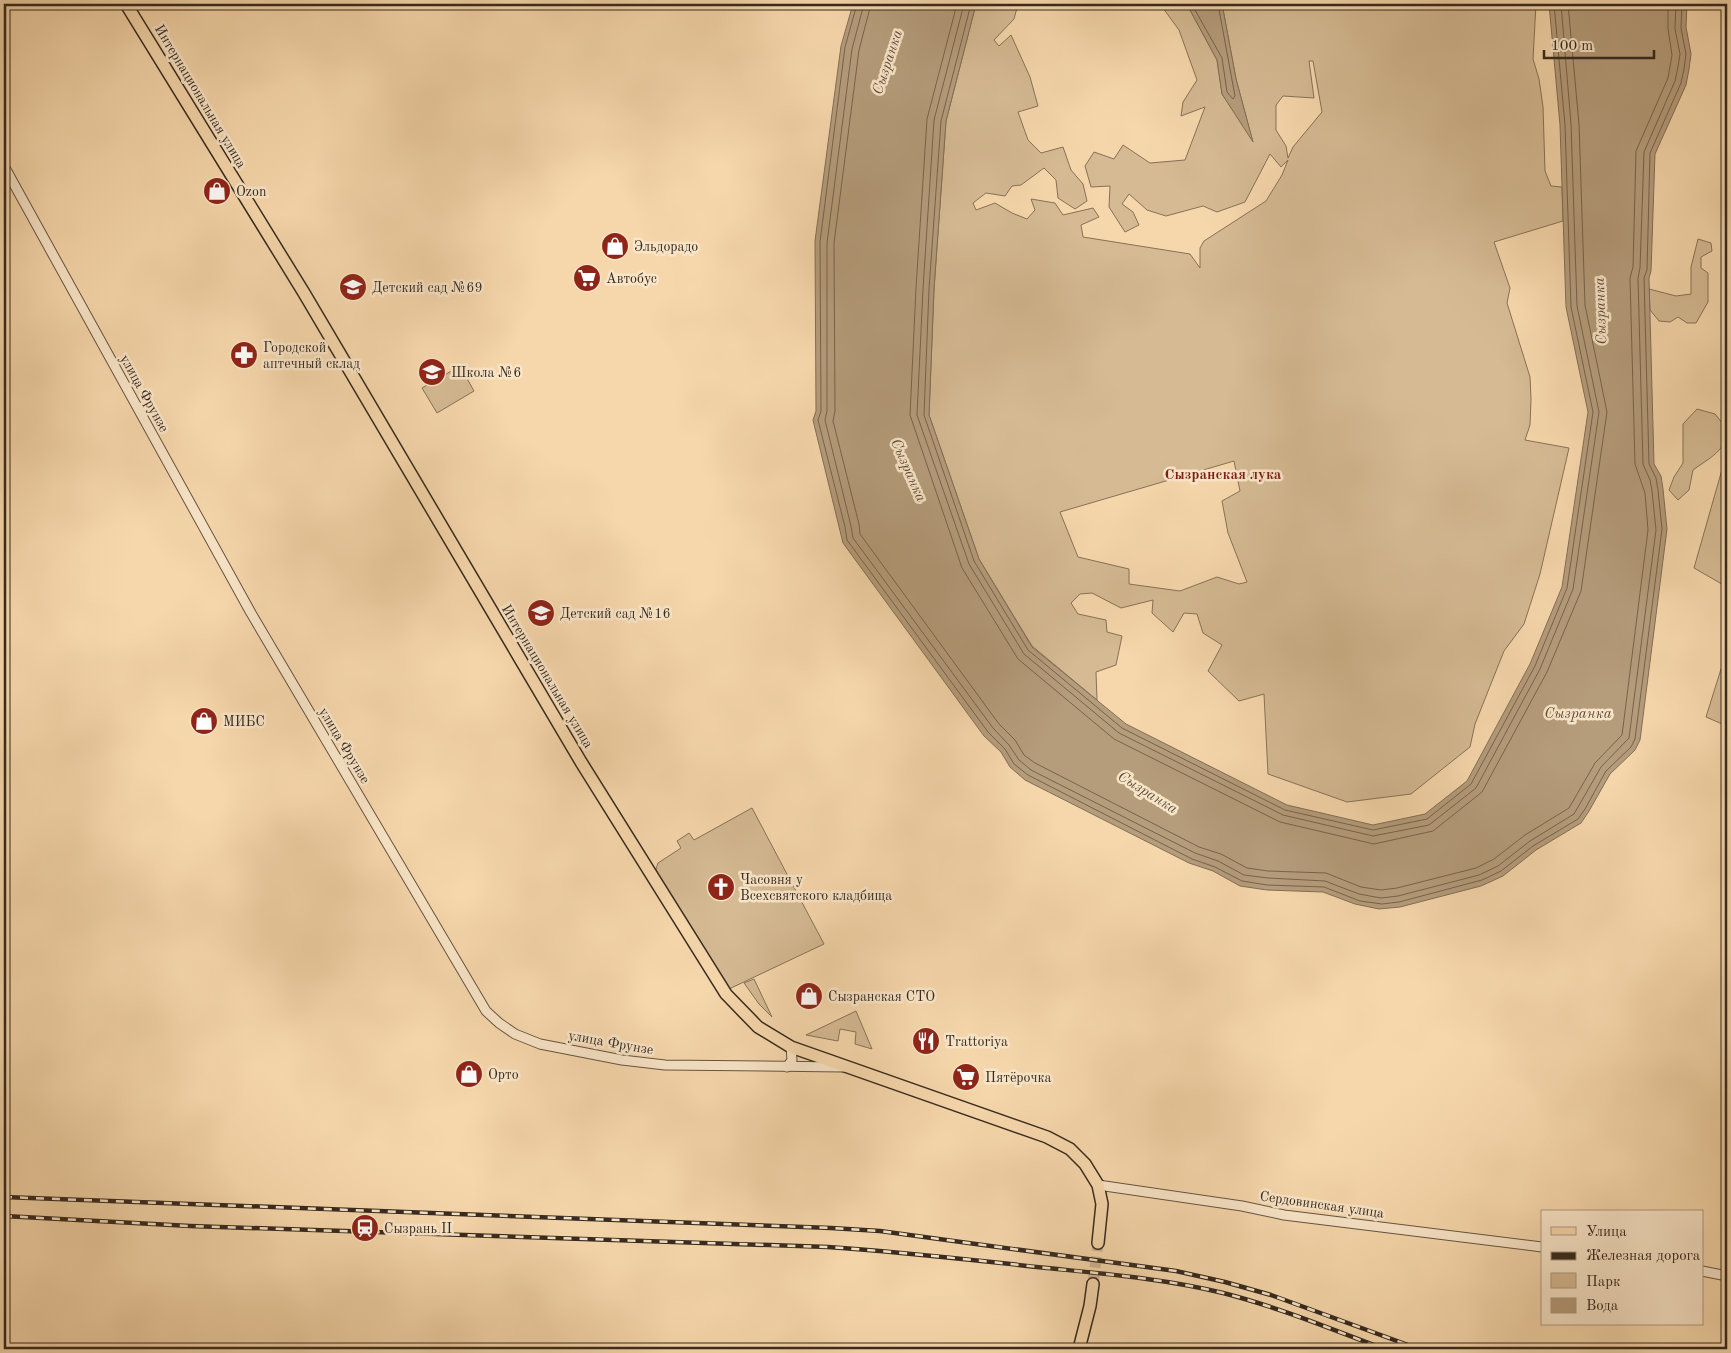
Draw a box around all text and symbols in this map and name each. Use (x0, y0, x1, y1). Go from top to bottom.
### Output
street label: Интернациональная улица (152, 22, 249, 171)
water label: Сызранка (871, 28, 906, 97)
scale bar (1544, 28, 1654, 60)
text: 100 m (1551, 39, 1593, 54)
shop icon: Ozon (202, 176, 232, 206)
place label: Ozon (236, 185, 267, 199)
shop icon: Эльдорадо (600, 231, 630, 261)
place label: Эльдорадо (634, 240, 698, 254)
supermarket icon: Автобус (572, 263, 602, 293)
school or university icon: Детский сад №69 (338, 272, 368, 302)
place label: Автобус (606, 272, 657, 286)
water label: Сызранка (1593, 277, 1610, 345)
place label: Детский сад №69 (372, 281, 483, 295)
pharmacy icon: Городской аптечный склад (229, 340, 259, 370)
place label: Городской аптечный склад (263, 341, 360, 371)
street label: улица Фрунзе (117, 352, 171, 434)
school or university icon: Школа №6 (417, 357, 447, 387)
place label: Школа №6 (451, 366, 521, 380)
water label: Сызранка (887, 437, 928, 504)
district label: Сызранская лука (1165, 468, 1282, 483)
school or university icon: Детский сад №16 (526, 598, 556, 628)
street label: Интернациональная улица (499, 602, 596, 751)
place label: Детский сад №16 (560, 607, 671, 621)
street label: улица Фрунзе (316, 705, 372, 786)
shop icon: МИБС (189, 706, 219, 736)
water label: Сызранка (1544, 707, 1612, 722)
place label: МИБС (223, 715, 265, 729)
water label: Сызранка (1115, 769, 1180, 817)
church icon: Часовня у Всехсвятского кладбища (706, 872, 736, 902)
place label: Часовня у Всехсвятского кладбища (740, 873, 892, 903)
shop icon: Сызранская СТО (794, 981, 824, 1011)
place label: Сызранская СТО (828, 990, 935, 1004)
restaurant icon: Trattoriya (911, 1026, 941, 1056)
street label: улица Фрунзе (567, 1029, 654, 1057)
place label: Trattoriya (945, 1035, 1008, 1049)
shop icon: Орто (454, 1059, 484, 1089)
supermarket icon: Пятёрочка (951, 1062, 981, 1092)
place label: Орто (488, 1068, 519, 1082)
place label: Пятёрочка (985, 1071, 1052, 1085)
street label: Сердовинская улица (1259, 1189, 1385, 1221)
legend (1541, 1210, 1704, 1326)
station icon: Сызрань II (350, 1213, 380, 1243)
place label: Сызрань II (384, 1222, 452, 1236)
text: Улица (1586, 1225, 1627, 1240)
text: Железная дорога (1586, 1249, 1701, 1264)
text: Парк (1586, 1275, 1621, 1290)
text: Вода (1586, 1299, 1619, 1314)

